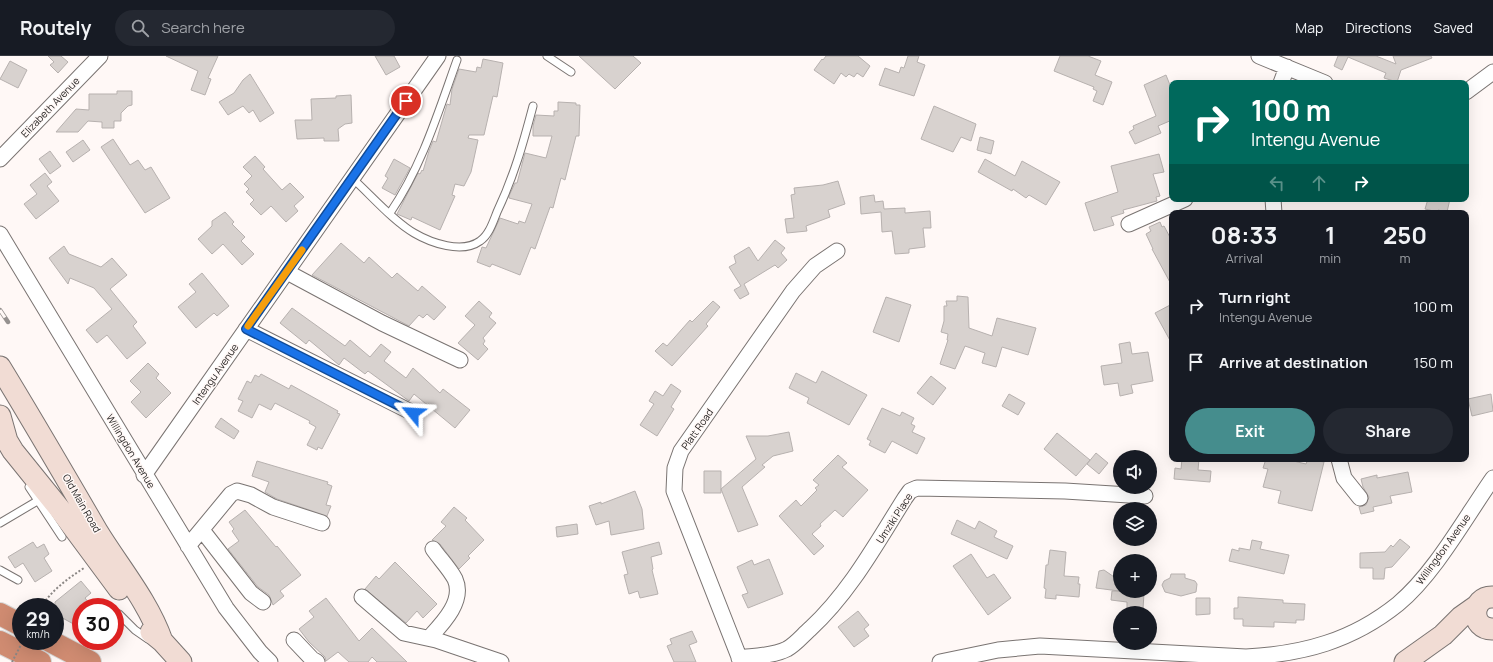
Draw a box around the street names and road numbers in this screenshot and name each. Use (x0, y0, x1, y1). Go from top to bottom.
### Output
street label: Elizabeth Avenue (18, 74, 83, 140)
street label: Intengu Avenue (189, 340, 241, 407)
street label: Platt Road (678, 406, 716, 452)
street label: Willingdon Avenue (103, 411, 159, 491)
street label: Old Main Road (60, 471, 104, 535)
street label: Umziki Place (872, 490, 916, 546)
street label: Willingdon Avenue (1413, 511, 1474, 587)

